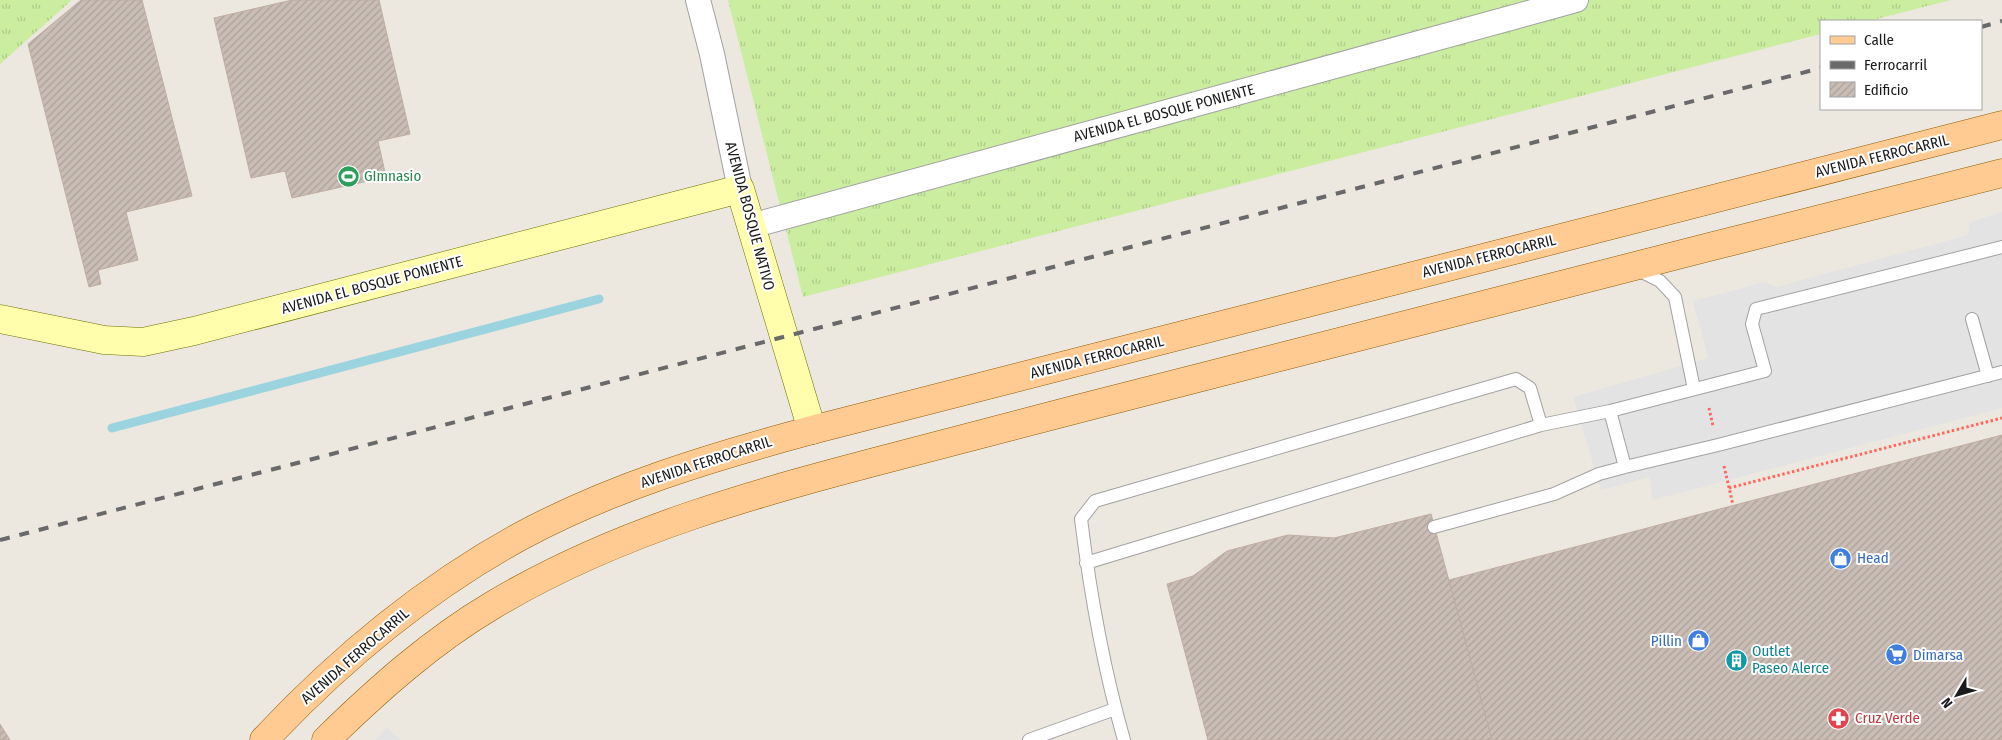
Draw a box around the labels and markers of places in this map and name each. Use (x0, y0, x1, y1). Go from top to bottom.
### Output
sports icon: GImnasio (336, 164, 360, 188)
place label: GImnasio (364, 167, 421, 185)
shop icon: Head (1829, 546, 1853, 570)
place label: Head (1857, 549, 1889, 567)
shop icon: Pillin (1686, 629, 1710, 653)
place label: Pillin (1651, 632, 1682, 650)
place label: Outlet Paseo Alerce (1752, 642, 1829, 677)
supermarket icon: Dimarsa (1885, 643, 1909, 667)
place label: Dimarsa (1913, 646, 1963, 664)
building icon: Outlet Paseo Alerce (1724, 648, 1748, 672)
pharmacy icon: Cruz Verde (1827, 706, 1851, 730)
place label: Cruz Verde (1855, 709, 1920, 727)

